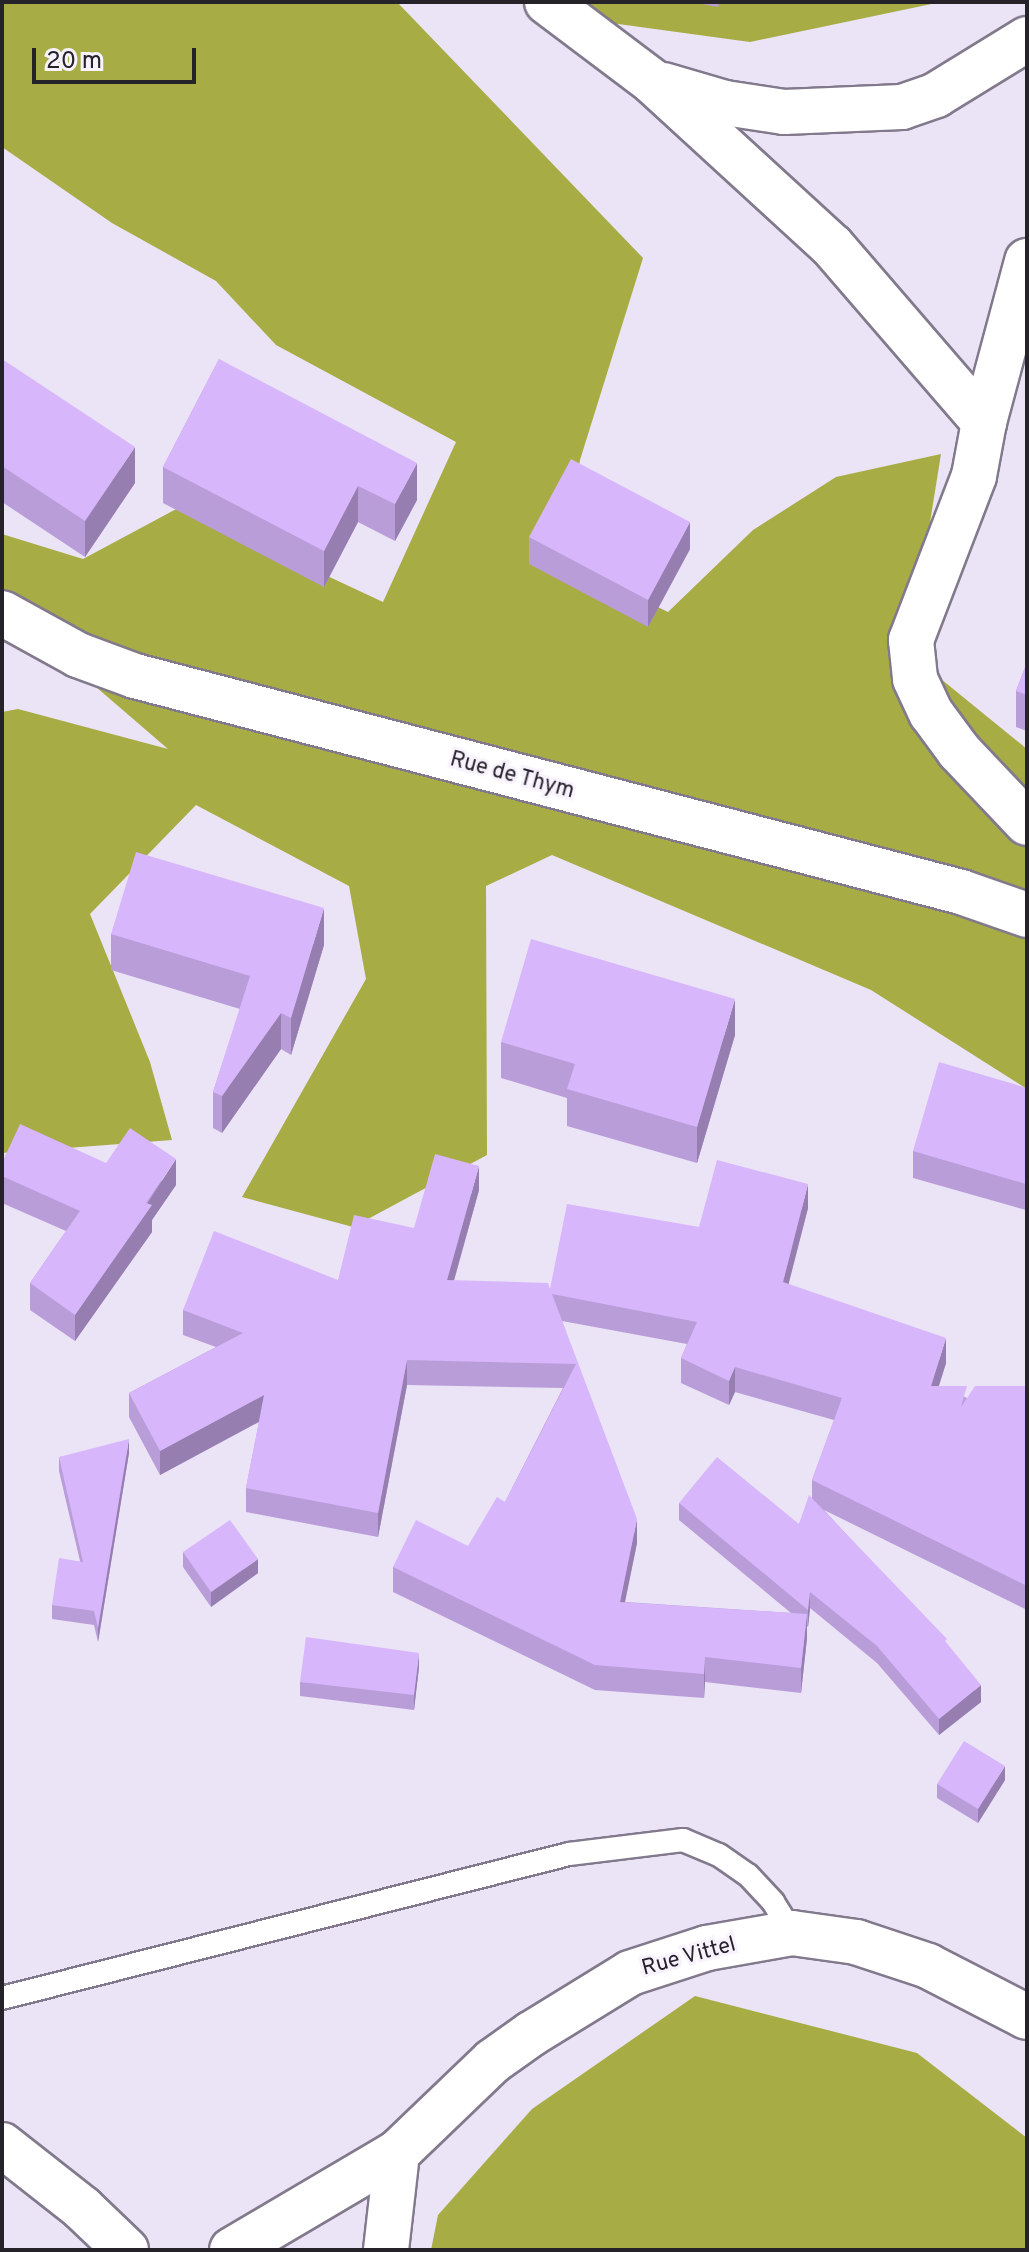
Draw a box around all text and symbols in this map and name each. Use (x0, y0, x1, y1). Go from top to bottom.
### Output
scale bar (36, 32, 200, 82)
text: 20 m (46, 47, 102, 77)
street label: Rue de Thym (446, 747, 578, 805)
street label: Rue Vittel (639, 1932, 739, 1982)

